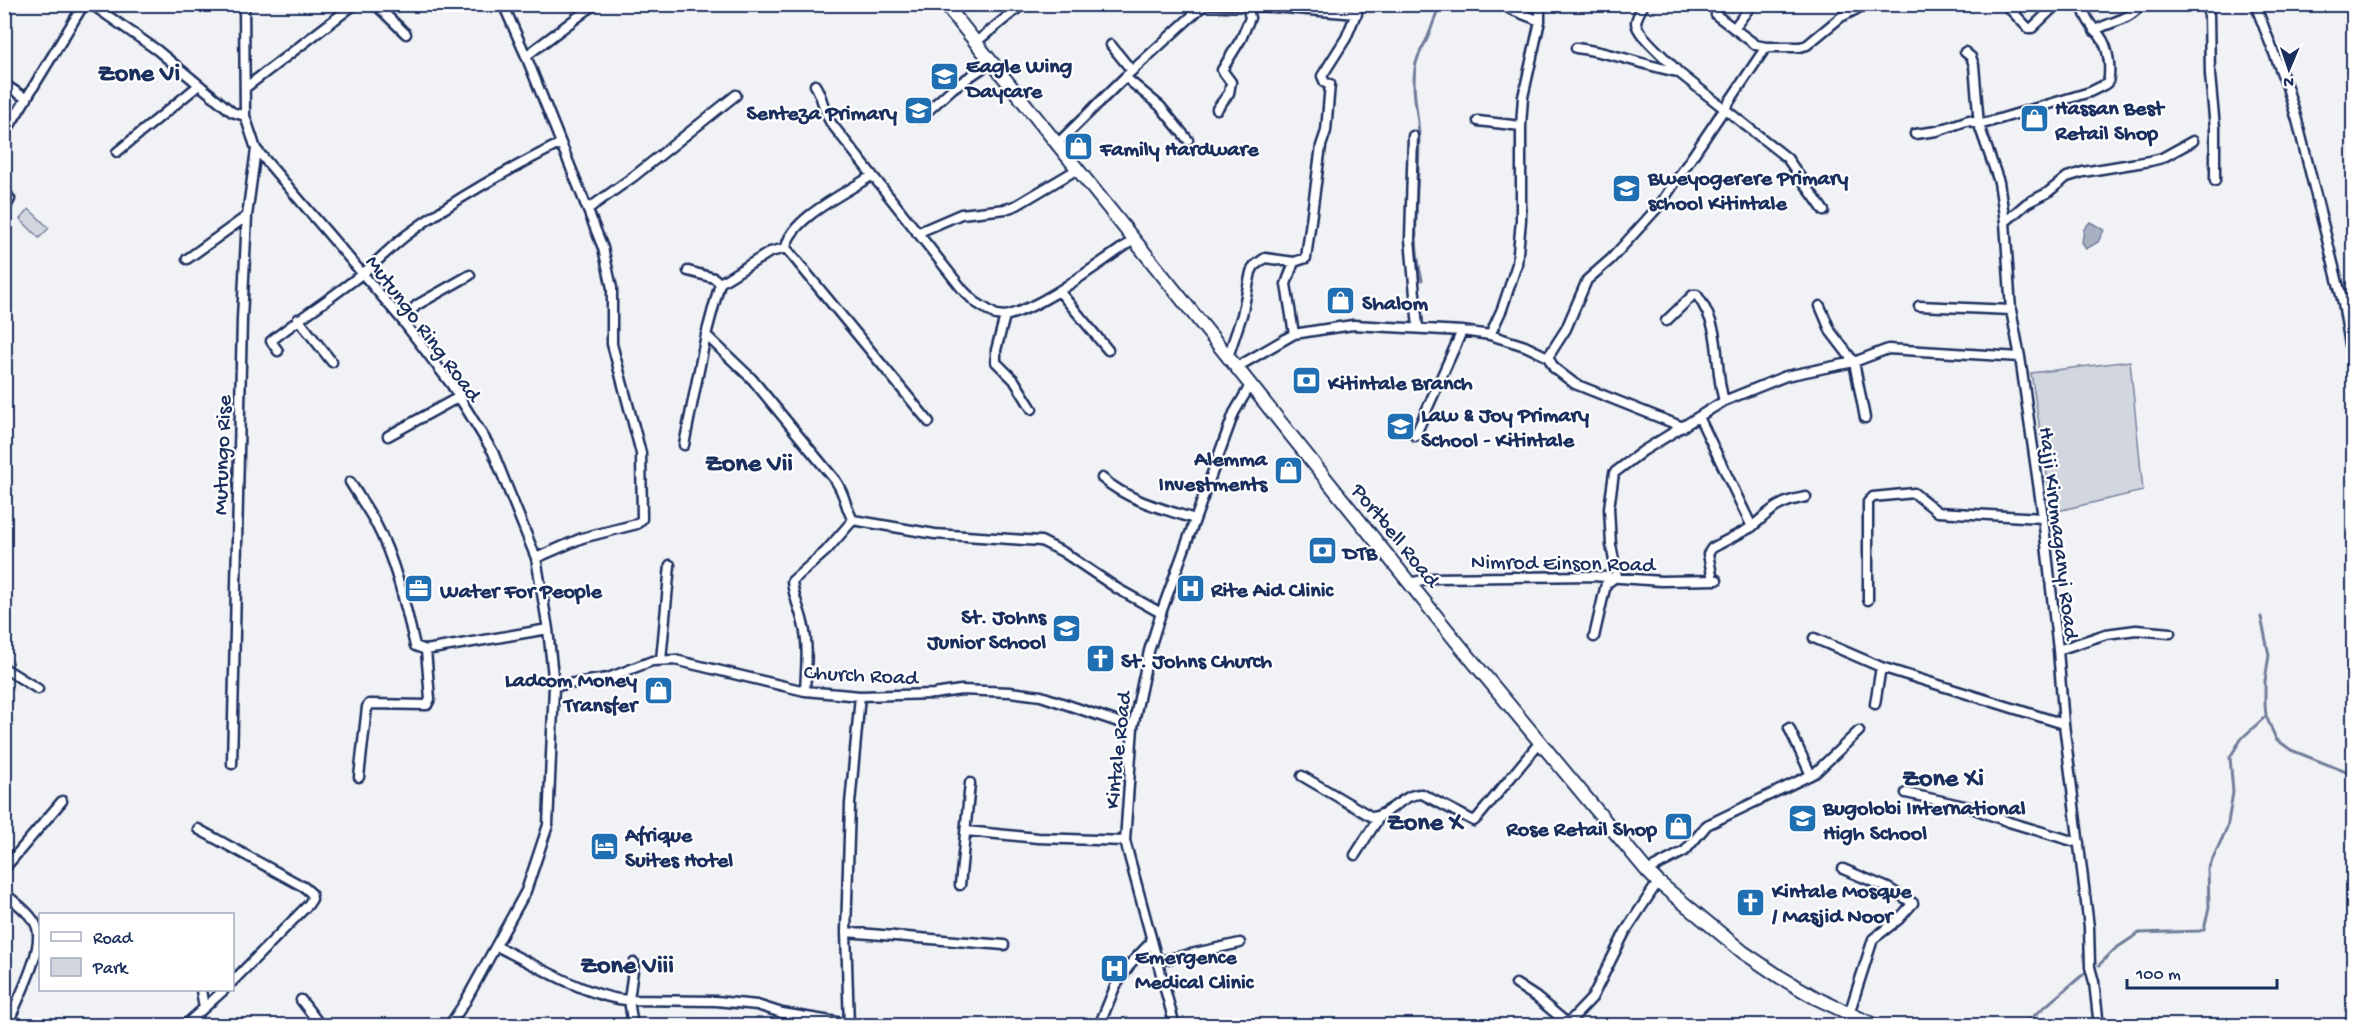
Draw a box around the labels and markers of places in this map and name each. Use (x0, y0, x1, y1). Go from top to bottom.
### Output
place label: Eagle Wing Daycare (964, 55, 1073, 106)
school or university icon: Eagle Wing Daycare (929, 61, 961, 93)
school or university icon: Senteza Primary (902, 95, 934, 127)
place label: Hassan Best Retail Shop (2054, 97, 2166, 148)
place label: Senteza Primary (746, 102, 897, 128)
shop icon: Hassan Best Retail Shop (2018, 103, 2050, 135)
shop icon: Family Hardware (1063, 131, 1095, 163)
place label: Family Hardware (1099, 138, 1259, 164)
place label: Bweyogerere Primary school Kitintale (1647, 167, 1849, 218)
school or university icon: Bweyogerere Primary school Kitintale (1611, 173, 1643, 205)
shop icon: Shalom (1325, 285, 1357, 317)
place label: Shalom (1362, 292, 1428, 318)
bank icon: Kitintale Branch (1291, 365, 1323, 397)
place label: Kitintale Branch (1327, 372, 1473, 398)
place label: Law & Joy Primary School - Kitintale (1421, 404, 1589, 455)
school or university icon: Law & Joy Primary School - Kitintale (1384, 410, 1416, 442)
place label: Alemma Investments (1159, 448, 1269, 499)
shop icon: Alemma Investments (1272, 454, 1304, 486)
bank icon: DTB (1306, 535, 1338, 567)
place label: DTB (1341, 542, 1379, 568)
hospital icon: Rite Aid Clinic (1174, 572, 1206, 604)
office icon: Water For People (403, 573, 435, 605)
place label: Rite Aid Clinic (1210, 579, 1334, 605)
place label: Water For People (439, 580, 603, 606)
place label: St. Johns Junior School (926, 606, 1048, 657)
school or university icon: St. Johns Junior School (1051, 612, 1083, 644)
church icon: St. Johns Church (1084, 643, 1116, 675)
place label: St. Johns Church (1121, 650, 1272, 676)
place label: Ladcom Money Transfer (505, 669, 639, 720)
shop icon: Ladcom Money Transfer (642, 675, 674, 707)
place label: Bugolobi International High School (1822, 797, 2026, 848)
school or university icon: Bugolobi International High School (1786, 803, 1818, 835)
shop icon: Rose Retail Shop (1662, 811, 1694, 843)
place label: Rose Retail Shop (1505, 818, 1657, 844)
place label: Afrique Suites Hotel (624, 824, 733, 875)
hotel icon: Afrique Suites Hotel (588, 830, 620, 862)
place label: Kintale Mosque / Masjid Noor (1771, 880, 1912, 931)
church icon: Kintale Mosque / Masjid Noor (1735, 886, 1767, 918)
place label: Emergence Medical Clinic (1135, 946, 1255, 997)
hospital icon: Emergence Medical Clinic (1098, 952, 1130, 984)

